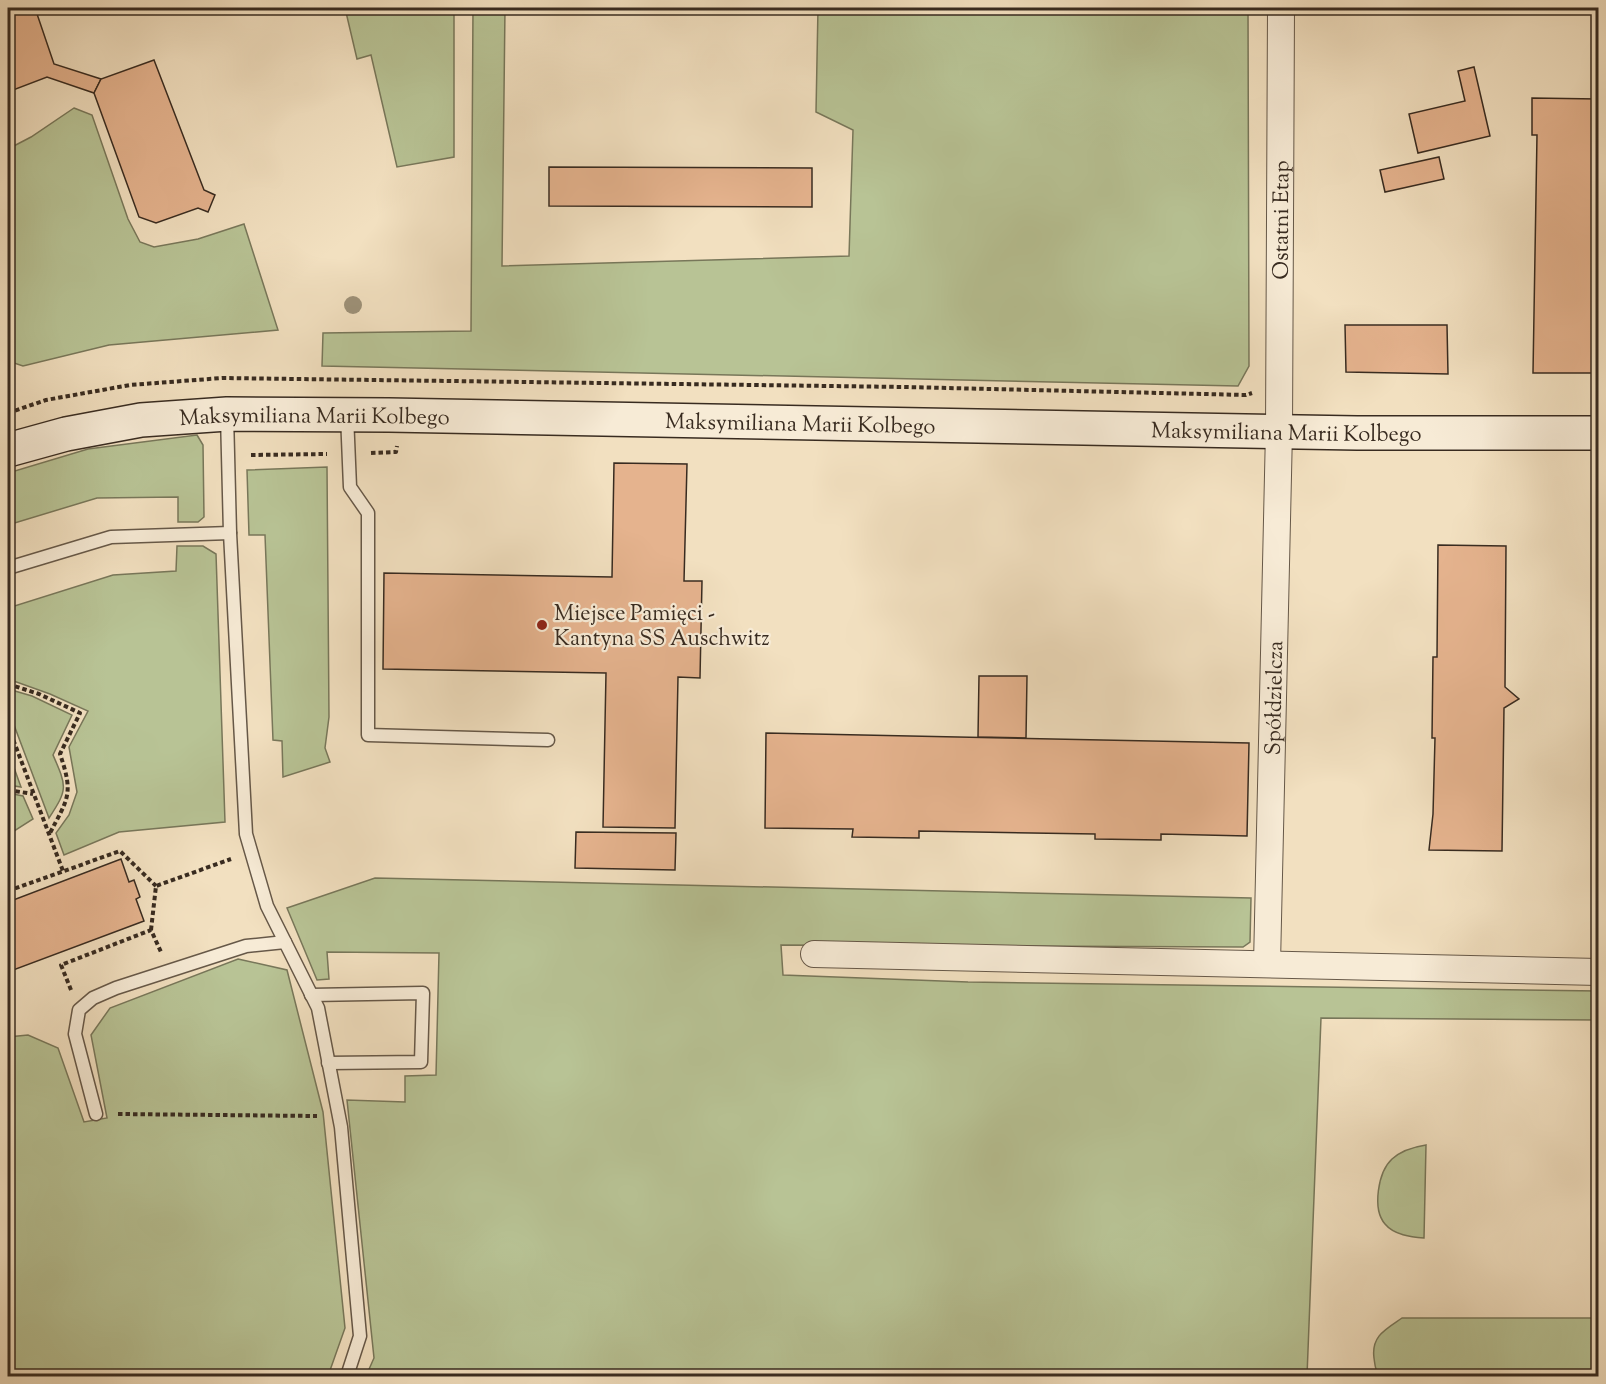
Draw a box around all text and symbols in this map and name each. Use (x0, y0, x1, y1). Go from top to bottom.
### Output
street label: Ostatni Etap (1267, 160, 1299, 280)
street label: Maksymiliana Marii Kolbego (178, 401, 450, 436)
street label: Maksymiliana Marii Kolbego (665, 407, 936, 444)
street label: Maksymiliana Marii Kolbego (1151, 416, 1421, 452)
place label: Miejsce Pamięci - Kantyna SS Auschwitz (554, 599, 769, 656)
marker: Miejsce Pamięci - Kantyna SS Auschwitz (535, 618, 549, 632)
street label: Spółdzielcza (1259, 640, 1293, 756)

